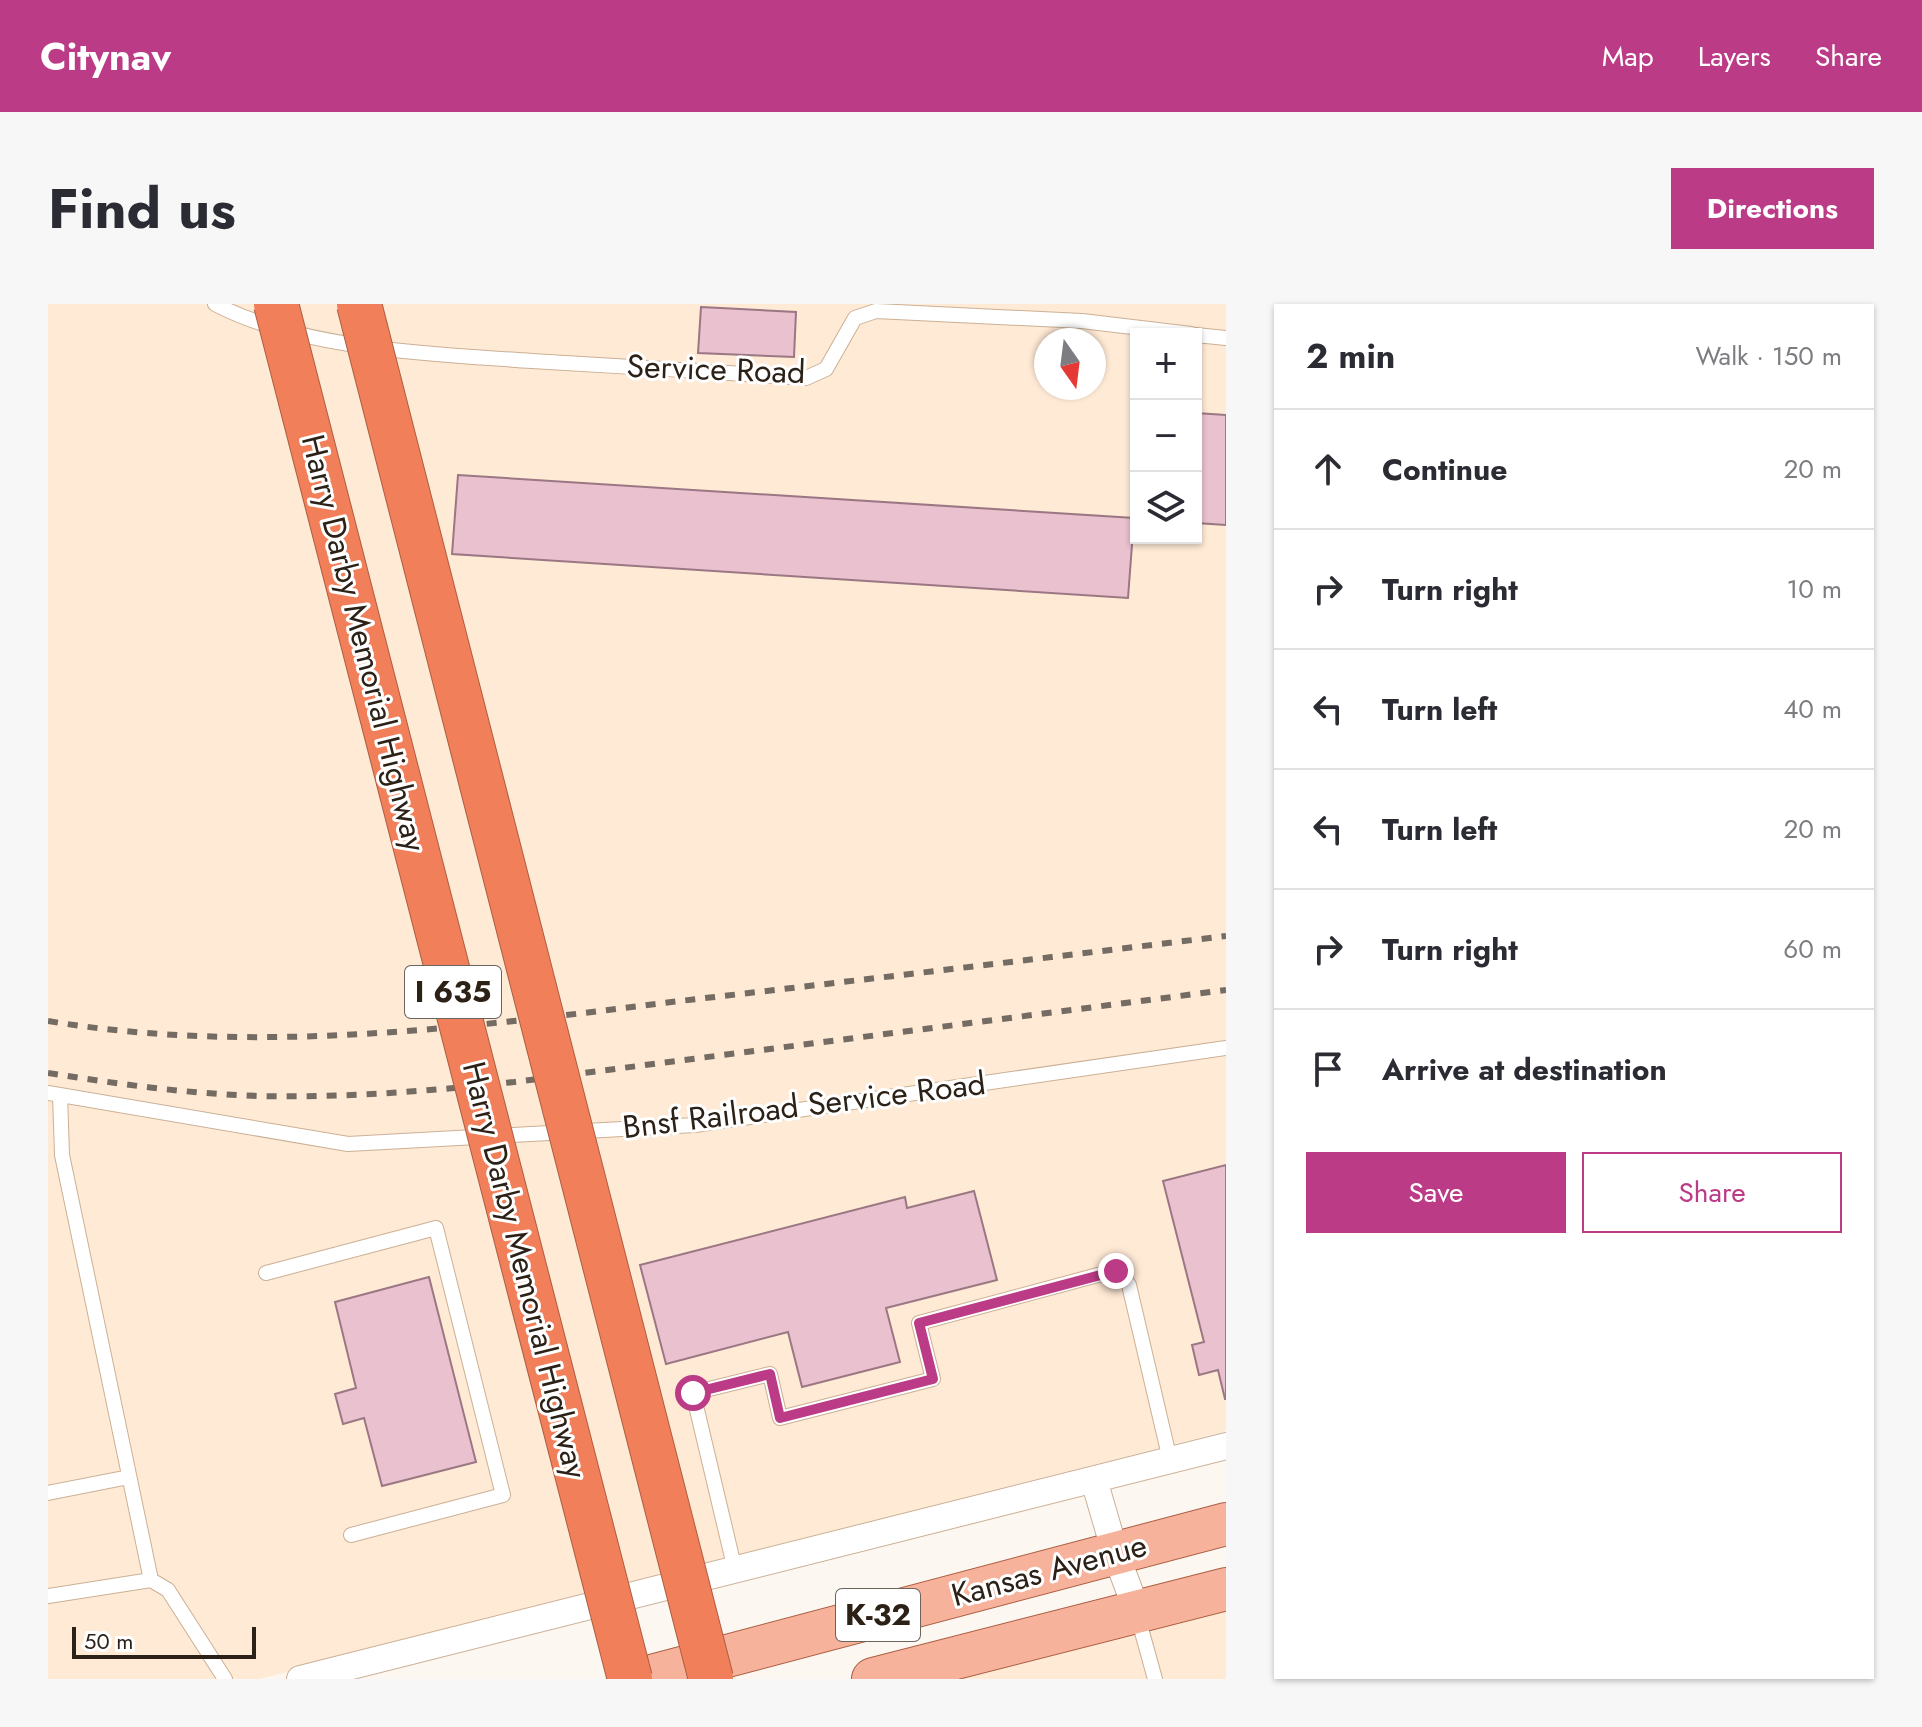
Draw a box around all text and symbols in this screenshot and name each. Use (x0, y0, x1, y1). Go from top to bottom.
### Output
text: Citynav (40, 29, 171, 84)
text: Map (1602, 36, 1654, 77)
text: Layers (1698, 36, 1771, 77)
text: Share (1815, 36, 1882, 77)
text: Find us (48, 168, 236, 249)
button: Directions (1671, 168, 1874, 249)
north arrow (1034, 328, 1106, 400)
map controls (1130, 328, 1202, 544)
button: + (1130, 328, 1202, 400)
text: 2 min (1306, 332, 1395, 381)
text: Walk · 150 m (1695, 337, 1842, 375)
street label: Service Road (626, 343, 806, 395)
button: − (1130, 400, 1202, 472)
street label: Harry Darby Memorial Highway (290, 430, 438, 857)
icon: ahead (1306, 447, 1350, 491)
text: Continue (1382, 448, 1508, 491)
text: 20 m (1784, 450, 1842, 488)
button: layers (1130, 472, 1202, 544)
icon: right (1306, 567, 1350, 611)
text: Turn right (1382, 568, 1518, 611)
text: 10 m (1787, 570, 1842, 608)
icon: left (1306, 687, 1350, 731)
text: Turn left (1382, 688, 1497, 731)
text: 40 m (1783, 690, 1842, 728)
icon: left (1306, 807, 1350, 851)
text: Turn left (1382, 808, 1497, 851)
text: 20 m (1784, 810, 1842, 848)
icon: right (1306, 927, 1350, 971)
text: Turn right (1382, 928, 1518, 971)
text: 60 m (1783, 930, 1842, 968)
road number: I 635 (405, 966, 501, 1018)
icon: arrive (1306, 1047, 1350, 1091)
text: Arrive at destination (1382, 1048, 1667, 1091)
street label: Harry Darby Memorial Highway (451, 1057, 599, 1484)
street label: Bnsf Railroad Service Road (620, 1060, 988, 1150)
button: Save (1306, 1152, 1566, 1233)
button: Share (1582, 1152, 1842, 1233)
route end (1098, 1253, 1134, 1289)
route start (675, 1375, 711, 1411)
street label: Kansas Avenue (946, 1522, 1152, 1618)
road number: K-32 (836, 1589, 920, 1641)
scale bar (72, 1623, 256, 1659)
text: 50 m (84, 1625, 133, 1657)

